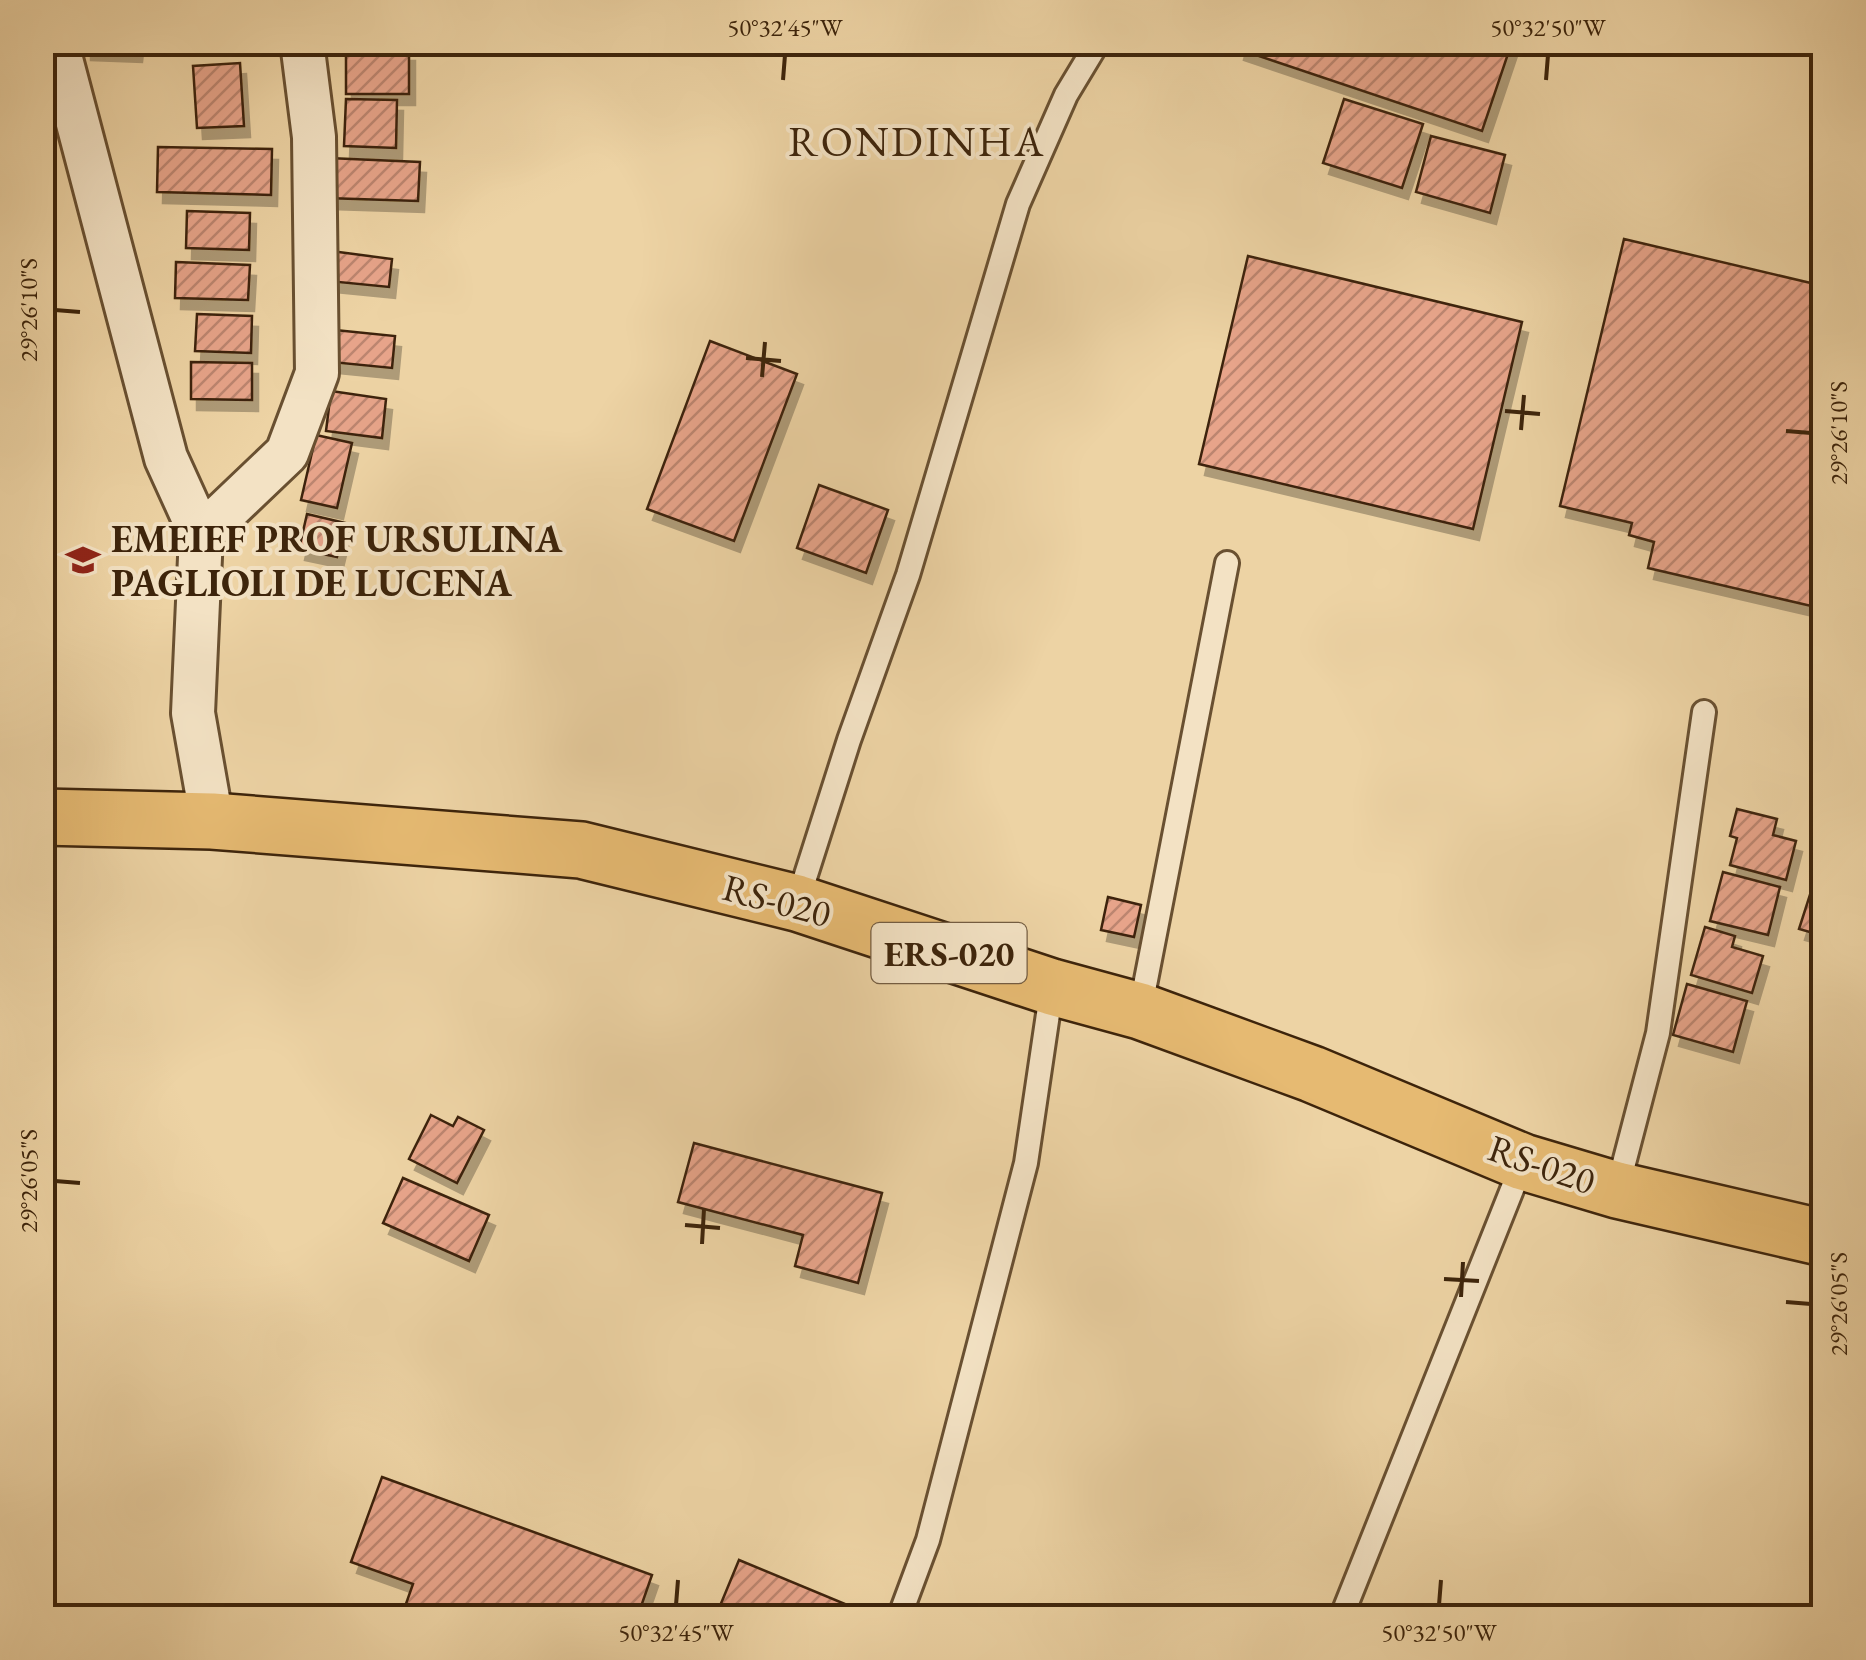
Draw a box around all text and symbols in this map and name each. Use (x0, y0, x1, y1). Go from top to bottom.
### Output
text: 50°32'45"W (727, 11, 844, 43)
text: 50°32'50"W (1490, 11, 1607, 43)
district label: RONDINHA (788, 114, 1046, 169)
text: 29°26'10"S (12, 258, 44, 362)
text: 29°26'10"S (1822, 381, 1854, 485)
place label: EMEIEF PROF URSULINA PAGLIOLI DE LUCENA (111, 514, 563, 607)
school or university icon: EMEIEF PROF URSULINA PAGLIOLI DE LUCENA (64, 541, 102, 579)
street label: RS-020 (718, 862, 836, 938)
road number: ERS-020 (872, 923, 1026, 983)
street label: RS-020 (1482, 1123, 1602, 1205)
text: 29°26'05"S (12, 1129, 44, 1233)
text: 29°26'05"S (1822, 1252, 1854, 1356)
text: 50°32'45"W (618, 1616, 735, 1648)
text: 50°32'50"W (1381, 1616, 1498, 1648)

